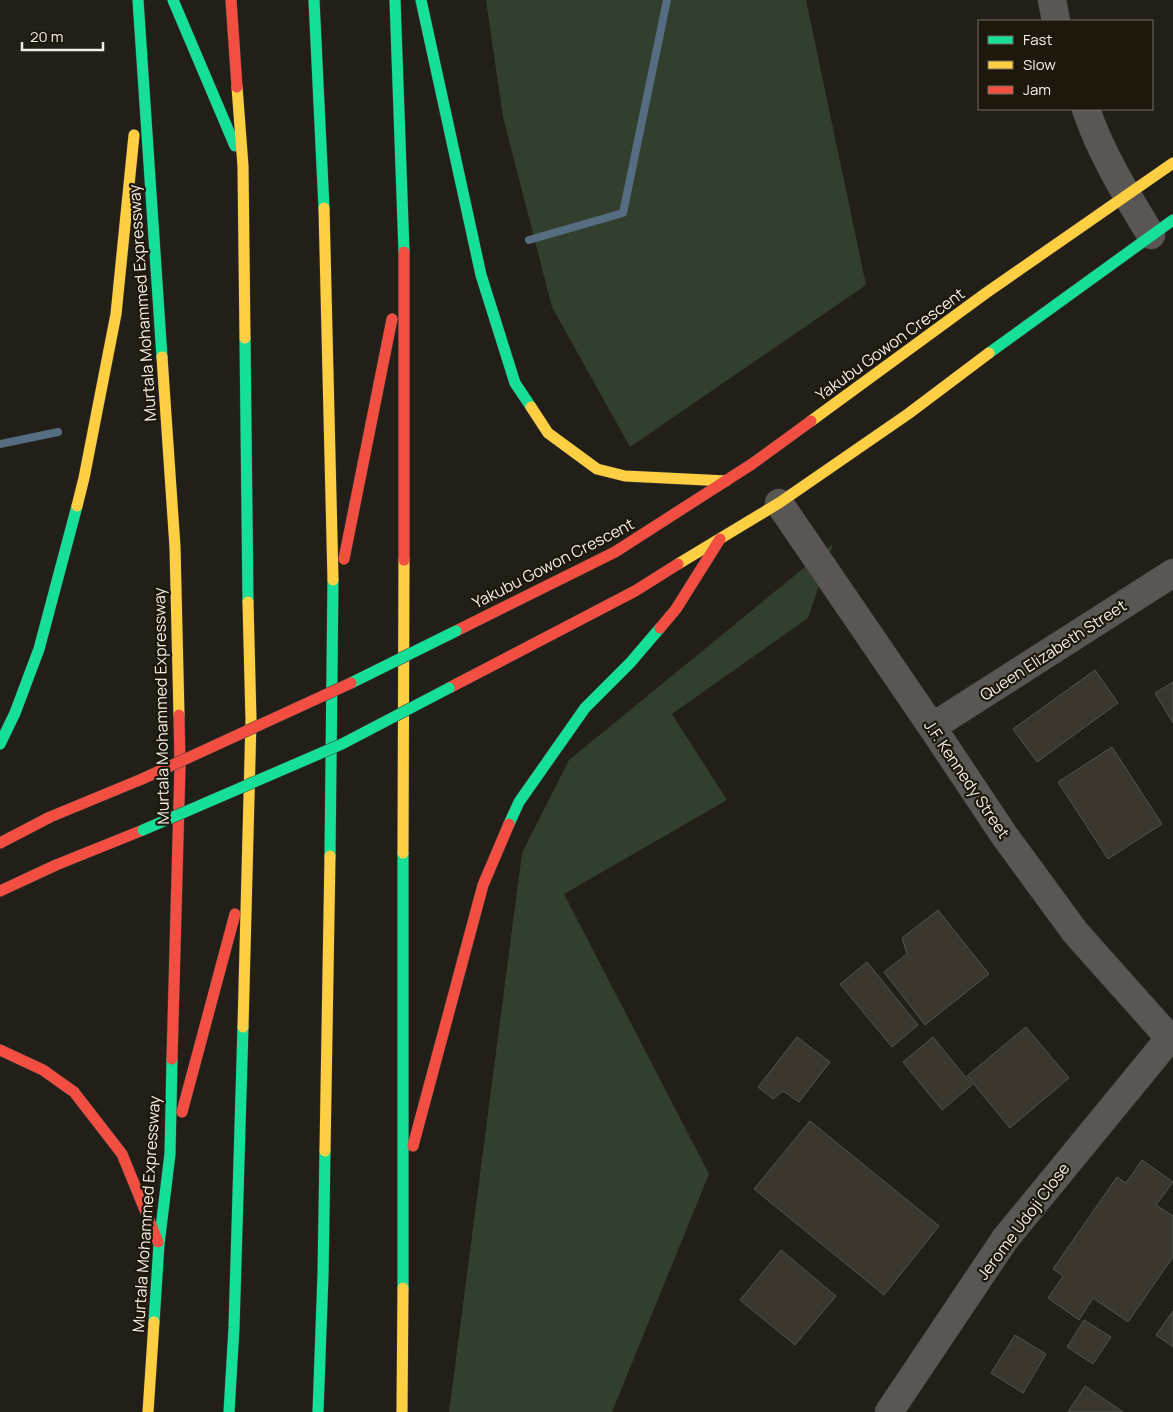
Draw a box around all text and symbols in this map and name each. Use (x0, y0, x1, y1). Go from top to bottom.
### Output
scale bar (22, 20, 104, 52)
legend (978, 20, 1153, 110)
text: 20 m (30, 26, 63, 47)
text: Fast (1023, 29, 1052, 50)
text: Slow (1023, 54, 1056, 75)
text: Jam (1023, 79, 1051, 100)
street label: Murtala Mohammed Expressway (123, 183, 161, 422)
street label: Yakubu Gowon Crescent (811, 282, 969, 406)
street label: Yakubu Gowon Crescent (468, 513, 638, 613)
street label: Murtala Mohammed Expressway (148, 587, 174, 825)
street label: Queen Elizabeth Street (975, 594, 1131, 706)
street label: J.F. Kennedy Street (919, 715, 1015, 843)
street label: Murtala Mohammed Expressway (127, 1094, 165, 1333)
street label: Jerome Udoji Close (972, 1158, 1074, 1284)

